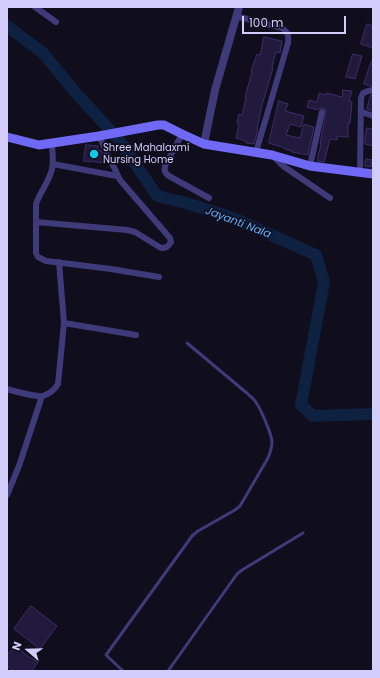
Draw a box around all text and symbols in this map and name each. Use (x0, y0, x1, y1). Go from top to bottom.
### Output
scale bar (244, 8, 348, 34)
text: 100 m (249, 14, 283, 31)
place label: Shree Mahalaxmi Nursing Home (103, 142, 189, 166)
marker: Shree Mahalaxmi Nursing Home (88, 148, 100, 160)
water label: Jayanti Nala (203, 204, 273, 242)
north arrow (8, 630, 48, 670)
text: N (8, 639, 26, 653)

